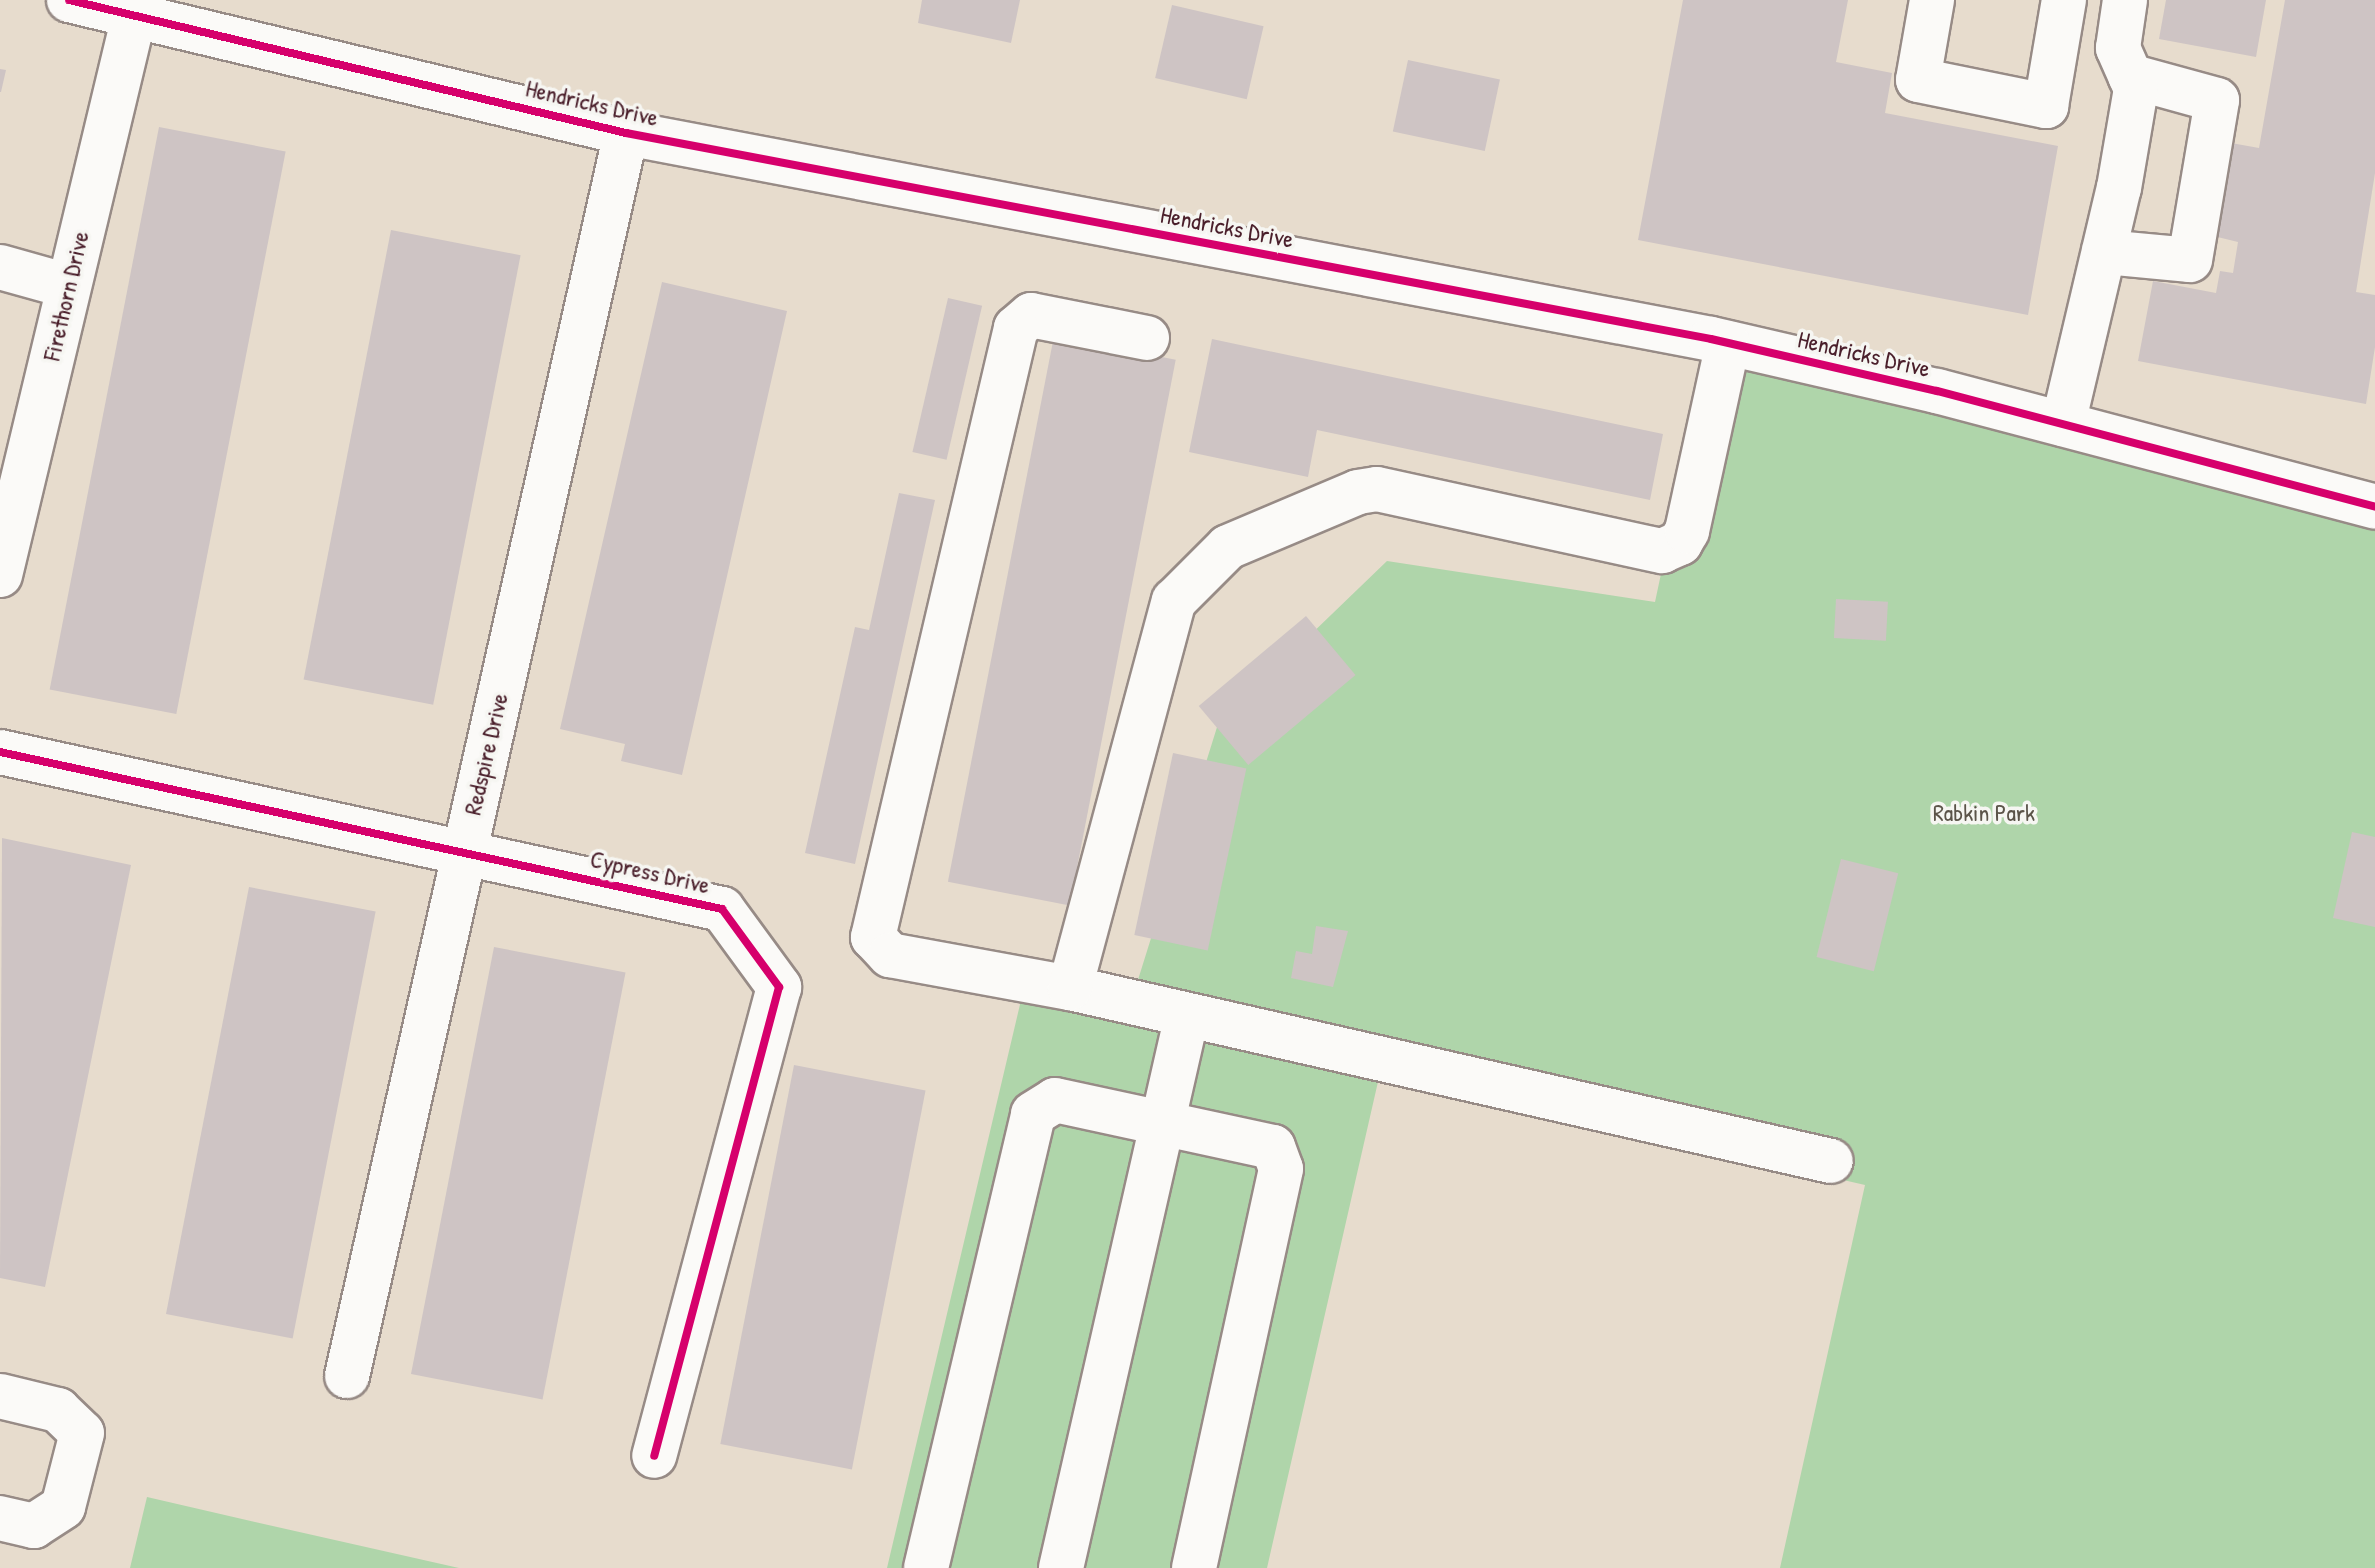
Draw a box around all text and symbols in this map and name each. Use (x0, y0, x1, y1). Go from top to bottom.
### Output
street label: Hendricks Drive (523, 74, 661, 132)
street label: Hendricks Drive (1158, 200, 1296, 254)
street label: Firethorn Drive (37, 228, 95, 364)
street label: Hendricks Drive (1795, 325, 1933, 383)
street label: Redspire Drive (458, 690, 514, 818)
park label: Rabkin Park (1933, 799, 2035, 827)
street label: Cypress Drive (588, 844, 712, 900)

